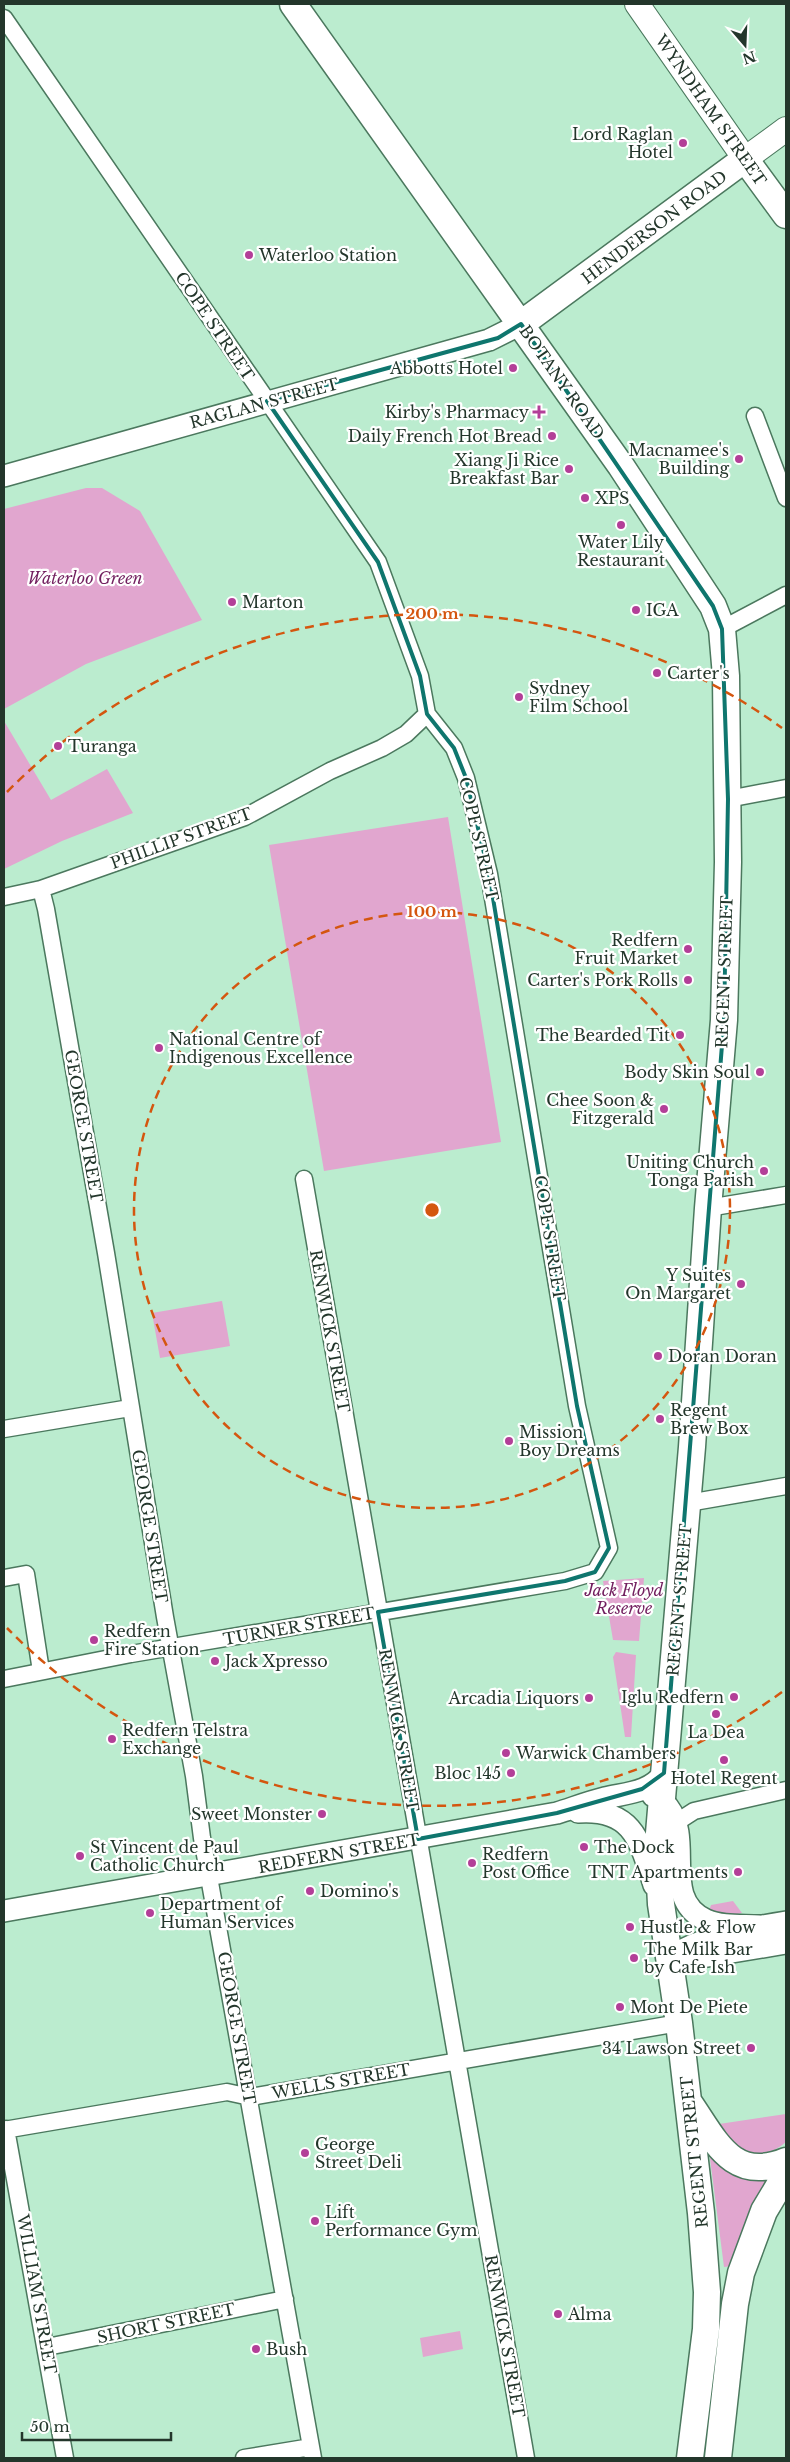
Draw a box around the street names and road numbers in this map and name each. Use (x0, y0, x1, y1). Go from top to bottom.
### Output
street label: WYNDHAM STREET (652, 31, 770, 189)
street label: HENDERSON ROAD (577, 166, 731, 288)
street label: COPE STREET (171, 268, 259, 384)
street label: BOTANY ROAD (515, 321, 609, 443)
street label: RAGLAN STREET (187, 373, 341, 432)
street label: COPE STREET (455, 775, 503, 903)
street label: PHILLIP STREET (107, 803, 255, 873)
street label: REGENT STREET (711, 895, 737, 1049)
street label: GEORGE STREET (61, 1048, 107, 1204)
street label: COPE STREET (530, 1174, 570, 1302)
street label: RENWICK STREET (306, 1248, 354, 1414)
street label: GEORGE STREET (128, 1448, 172, 1604)
street label: REGENT STREET (662, 1523, 696, 1677)
street label: TURNER STREET (222, 1603, 377, 1649)
street label: RENWICK STREET (375, 1647, 423, 1813)
street label: REDFERN STREET (257, 1829, 422, 1877)
street label: GEORGE STREET (214, 1950, 260, 2106)
street label: WELLS STREET (269, 2059, 412, 2103)
street label: REGENT STREET (676, 2075, 712, 2229)
street label: WILLIAM STREET (13, 2212, 61, 2375)
street label: RENWICK STREET (481, 2253, 529, 2419)
street label: SHORT STREET (95, 2299, 237, 2347)

